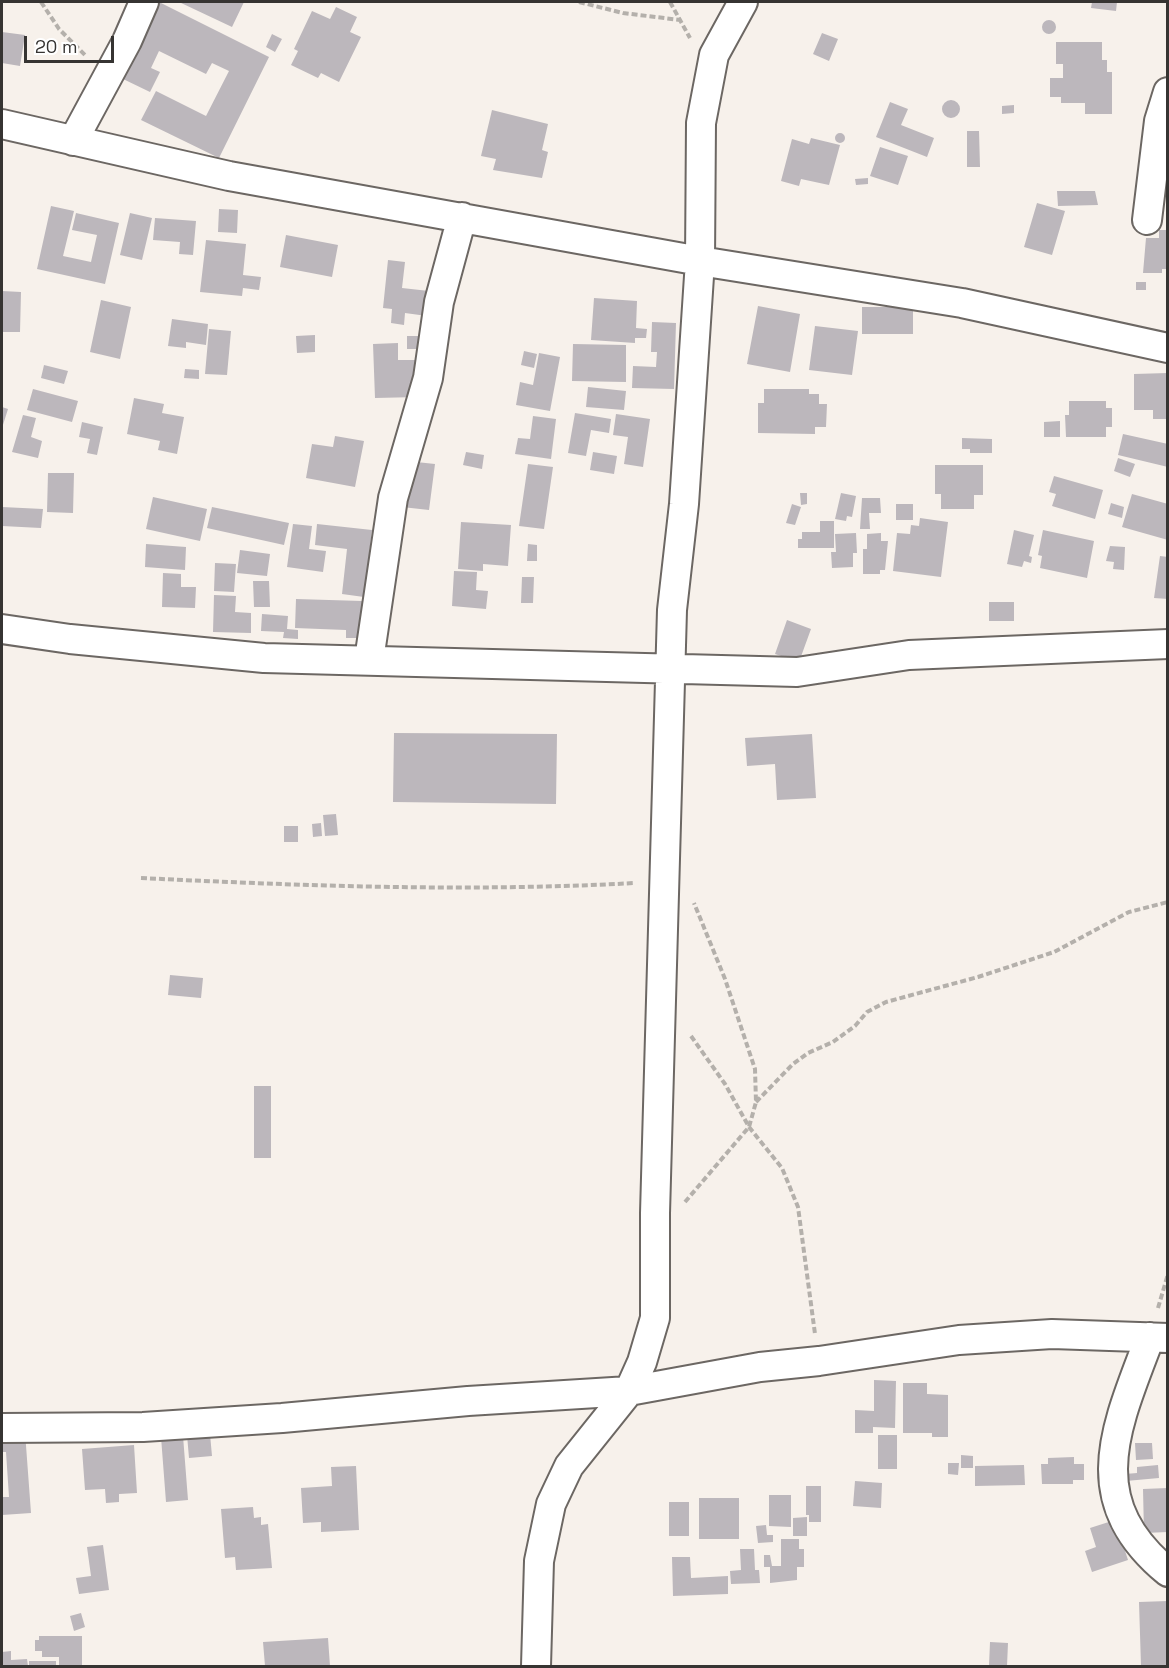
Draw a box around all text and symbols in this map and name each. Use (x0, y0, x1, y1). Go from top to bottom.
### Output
scale bar (27, 24, 117, 62)
text: 20 m (35, 35, 78, 58)

